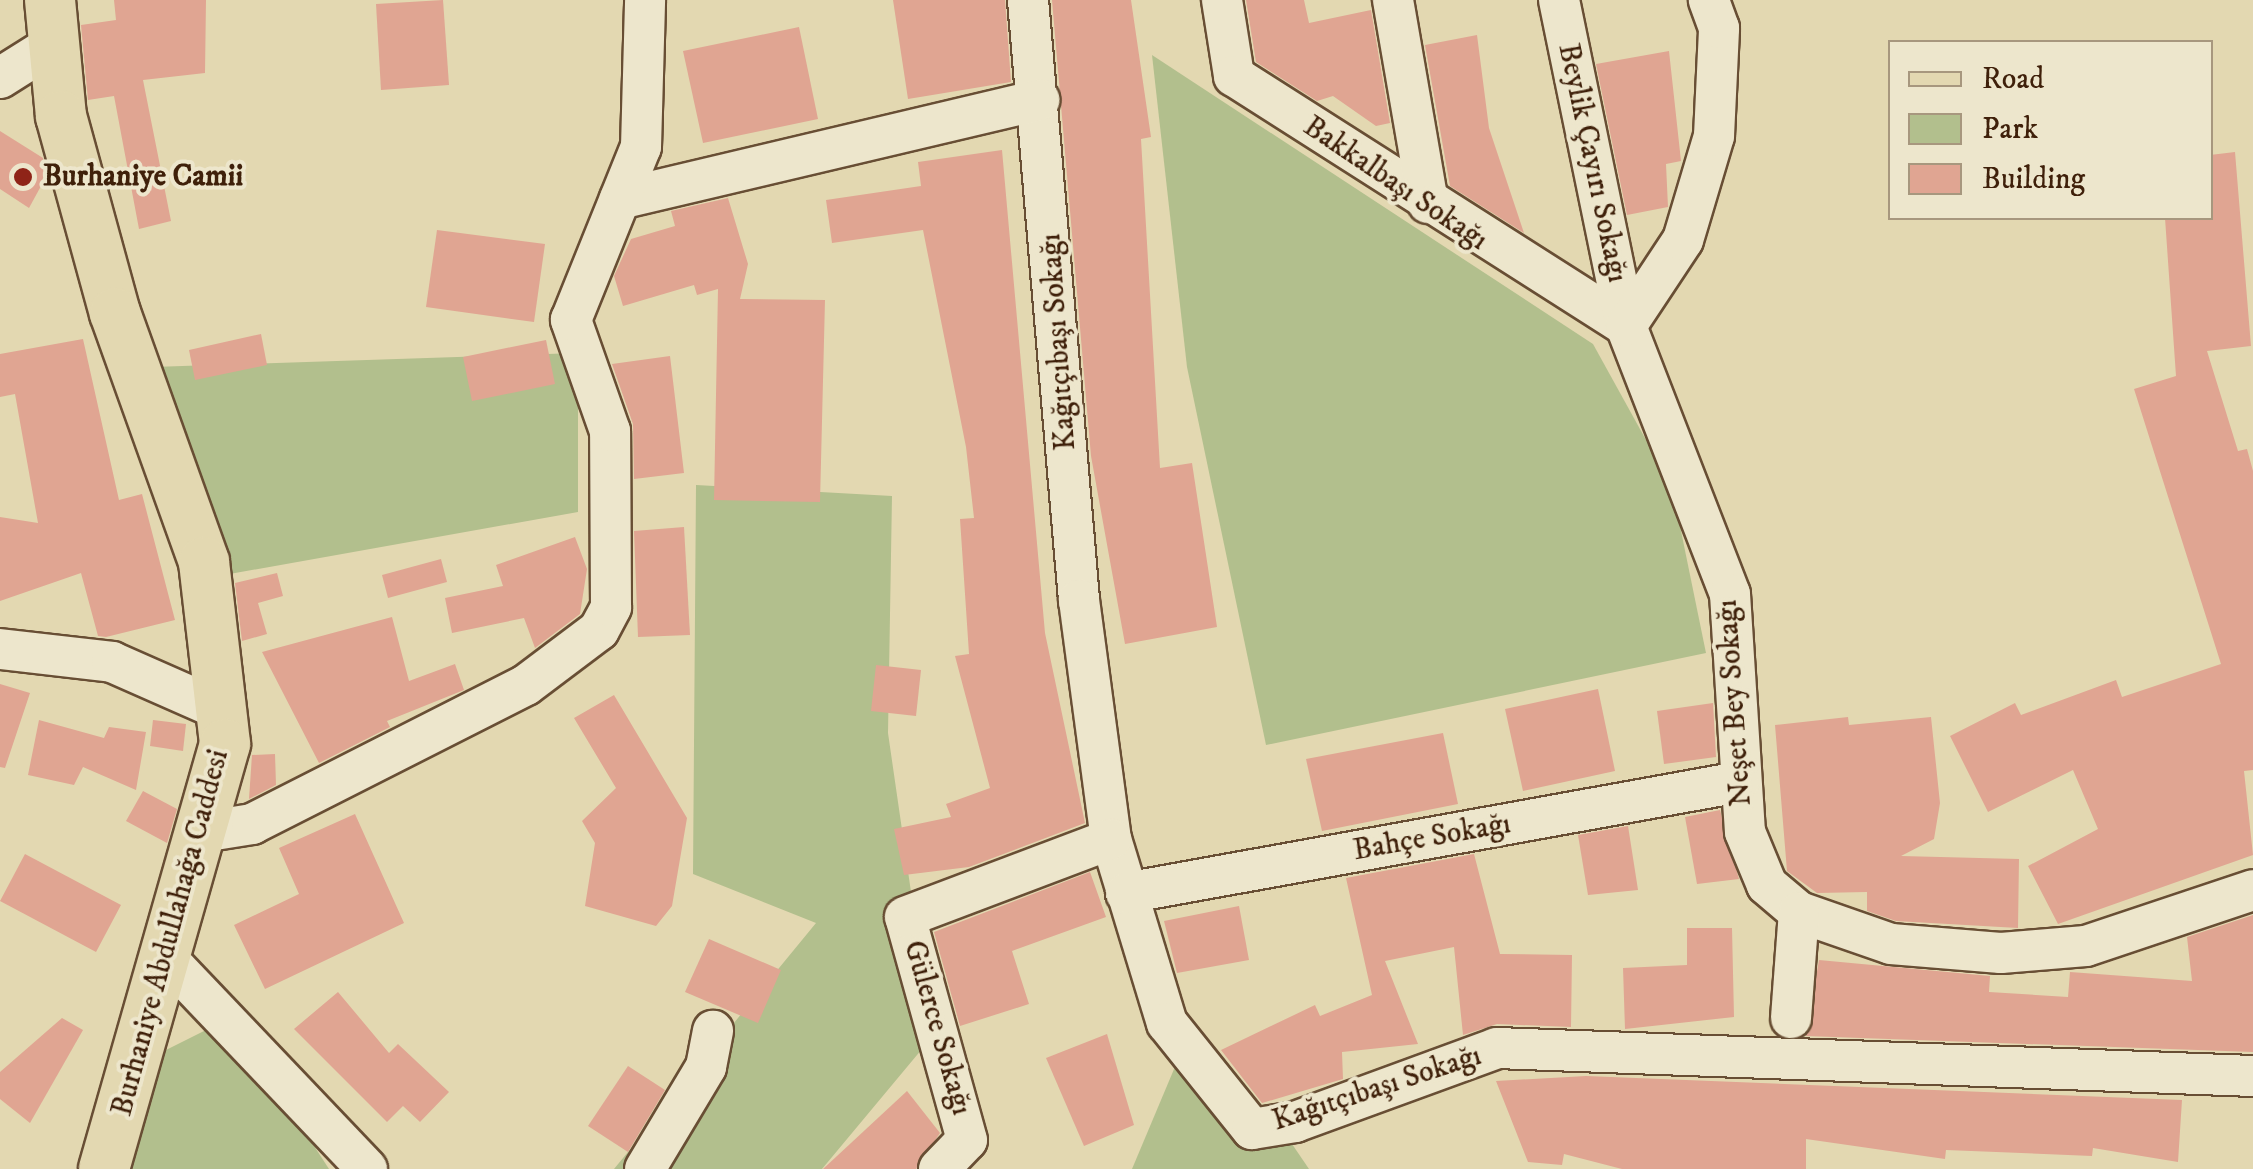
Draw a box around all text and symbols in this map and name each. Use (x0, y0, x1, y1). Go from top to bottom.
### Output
street label: Beylik Çayırı Sokağı (1549, 40, 1635, 286)
legend (1888, 40, 2213, 220)
text: Road (1982, 61, 2044, 98)
street label: Bakkalbaşı Sokağı (1296, 109, 1494, 259)
text: Park (1982, 111, 2038, 148)
place label: Burhaniye Camii (43, 159, 243, 195)
text: Building (1982, 161, 2085, 198)
marker: Burhaniye Camii (12, 166, 34, 188)
street label: Kağıtçıbaşı Sokağı (1033, 232, 1085, 452)
street label: Neşet Bey Sokağı (1710, 598, 1760, 808)
street label: Burhaniye Abdullahağa Caddesi (105, 746, 237, 1120)
street label: Bahçe Sokağı (1350, 806, 1514, 870)
street label: Gülerce Sokağı (895, 937, 979, 1119)
street label: Kağıtçıbaşı Sokağı (1268, 1038, 1486, 1140)

